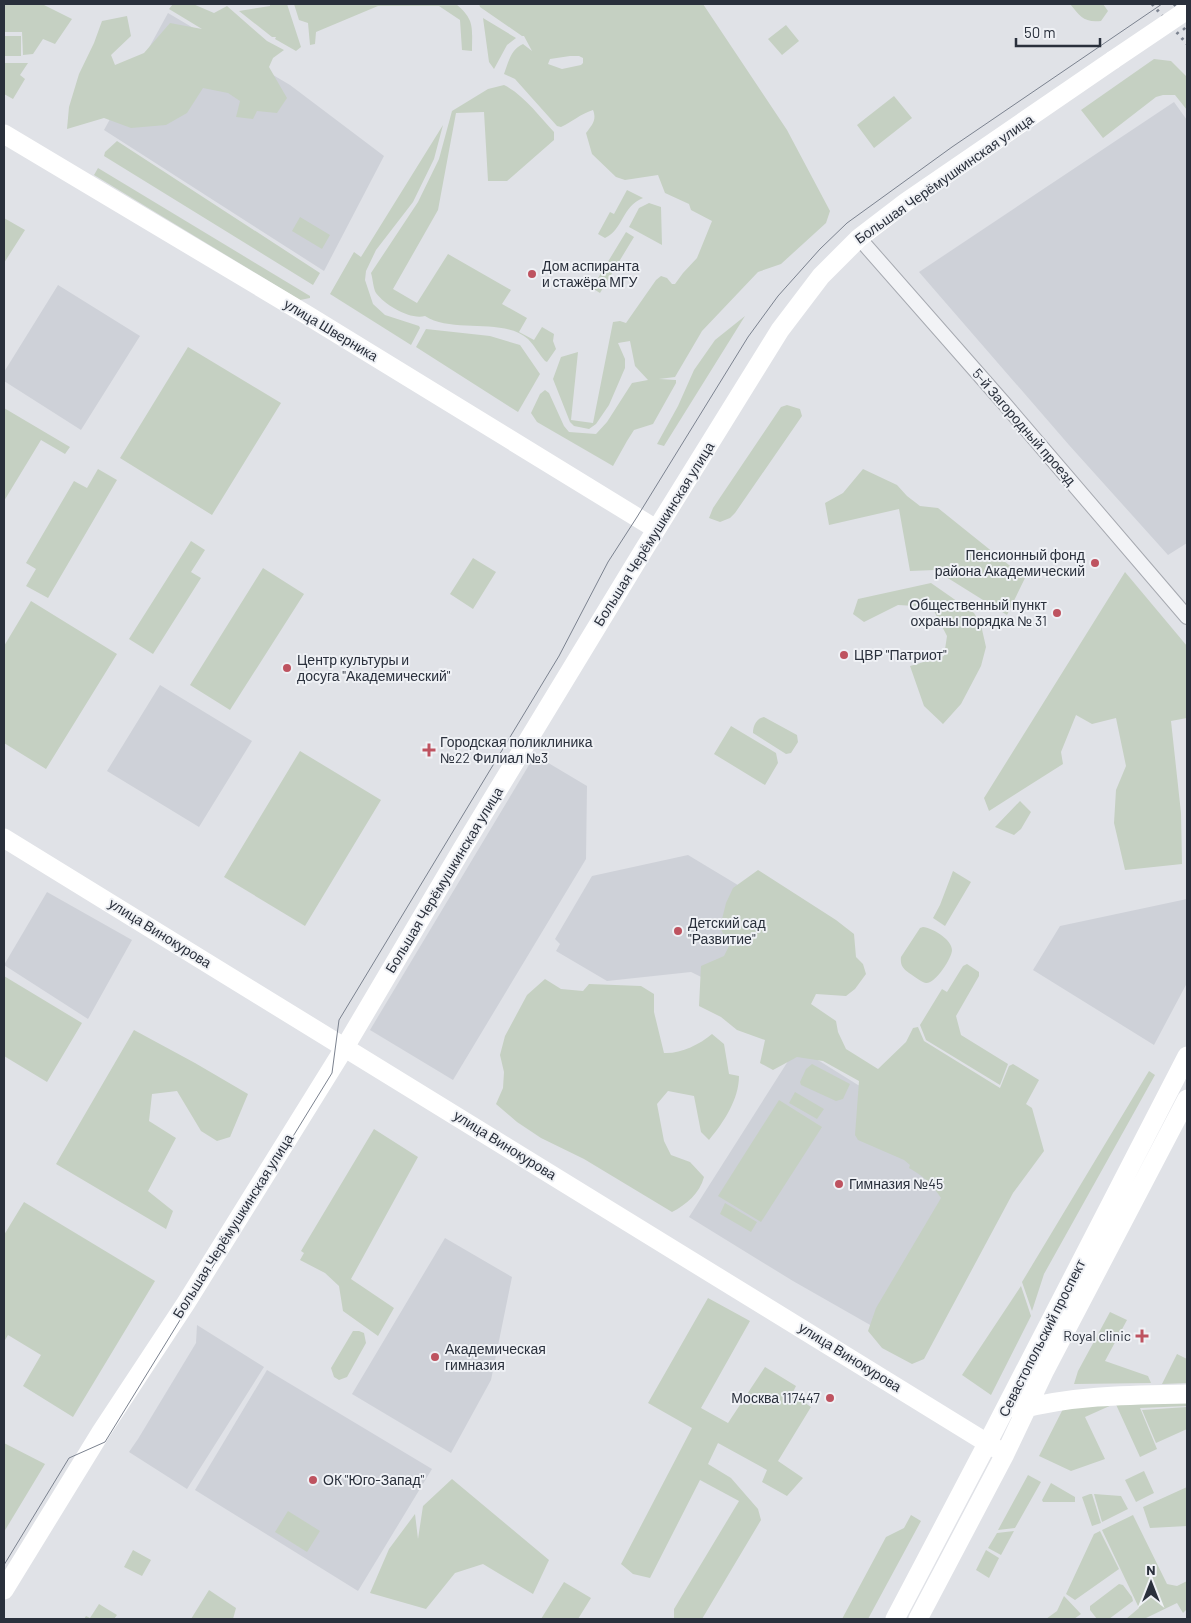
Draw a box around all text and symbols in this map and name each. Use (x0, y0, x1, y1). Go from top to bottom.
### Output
scale bar (1016, 15, 1100, 47)
text: 50 m (1024, 23, 1056, 41)
street label: Большая Черёмушкинская улица (851, 110, 1036, 247)
place label: Дом аспиранта и стажёра МГУ (542, 257, 640, 290)
marker: Дом аспиранта и стажёра МГУ (526, 268, 538, 280)
street label: улица Шверника (281, 295, 382, 364)
street label: 5-й Загородный проезд (969, 365, 1080, 488)
street label: Большая Черёмушкинская улица (590, 438, 718, 629)
place label: Пенсионный фонд района Академический (935, 546, 1085, 579)
marker: Пенсионный фонд района Академический (1089, 557, 1101, 569)
place label: Общественный пункт охраны порядка № 31 (909, 596, 1048, 629)
marker: Общественный пункт охраны порядка № 31 (1051, 607, 1063, 619)
place label: ЦВР "Патриот" (854, 646, 947, 663)
marker: ЦВР "Патриот" (838, 649, 850, 661)
place label: Центр культуры и досуга "Академический" (297, 651, 451, 684)
marker: Центр культуры и досуга "Академический" (281, 662, 293, 674)
place label: Городская поликлиника №22 Филиал №3 (440, 733, 593, 766)
marker: Городская поликлиника №22 Филиал №3 (422, 743, 436, 757)
street label: Большая Черёмушкинская улица (381, 783, 506, 976)
street label: улица Винокурова (106, 894, 215, 971)
place label: Детский сад "Развитие" (688, 914, 766, 947)
marker: Детский сад "Развитие" (672, 925, 684, 937)
street label: улица Винокурова (451, 1106, 560, 1183)
street label: Большая Черёмушкинская улица (169, 1130, 297, 1321)
place label: Гимназия №45 (849, 1175, 943, 1192)
marker: Гимназия №45 (833, 1178, 845, 1190)
street label: Севастопольский проспект (994, 1256, 1089, 1419)
street label: улица Винокурова (796, 1318, 905, 1395)
place label: Royal clinic (1063, 1327, 1131, 1344)
marker: Royal clinic (1135, 1329, 1149, 1343)
place label: Академическая гимназия (445, 1340, 546, 1373)
marker: Академическая гимназия (429, 1351, 441, 1363)
place label: Москва 117447 (731, 1389, 820, 1406)
marker: Москва 117447 (824, 1392, 836, 1404)
place label: ОК "Юго-Запад" (323, 1471, 425, 1488)
marker: ОК "Юго-Запад" (307, 1474, 319, 1486)
north arrow (1126, 1558, 1176, 1608)
text: N (1146, 1561, 1156, 1578)

